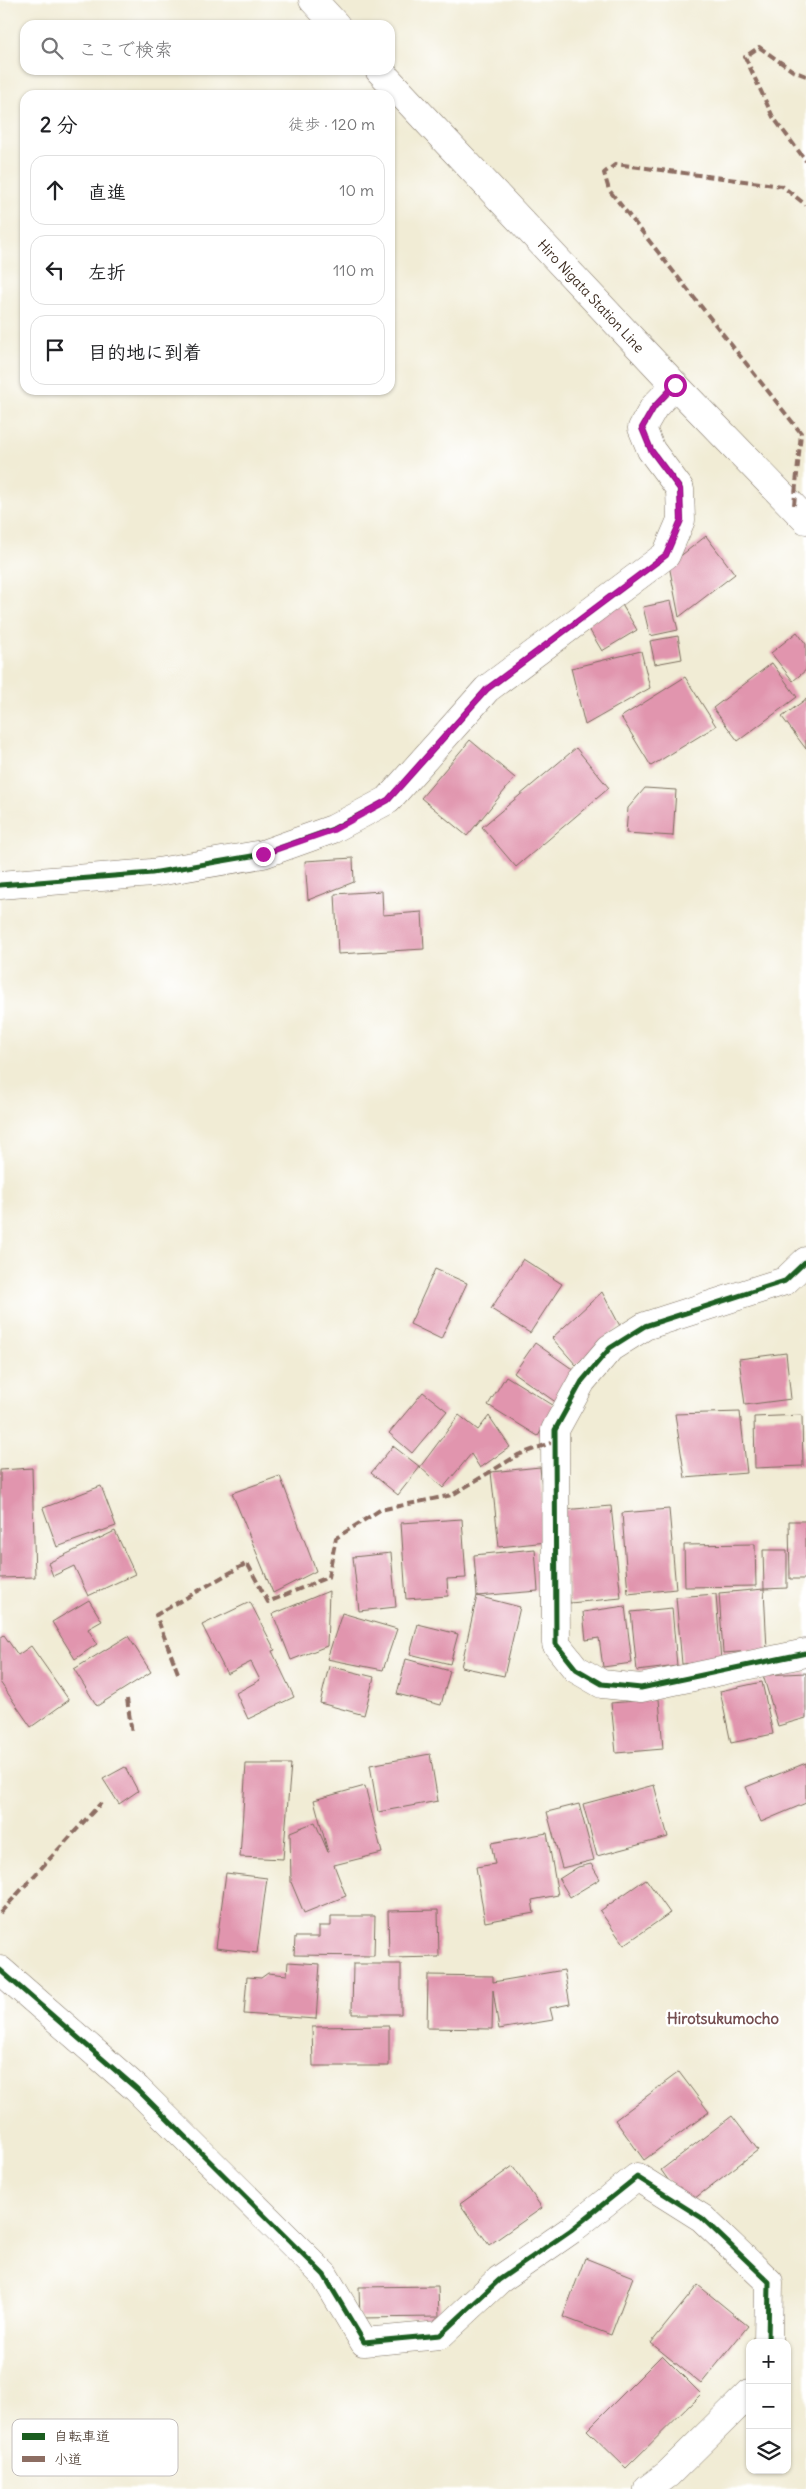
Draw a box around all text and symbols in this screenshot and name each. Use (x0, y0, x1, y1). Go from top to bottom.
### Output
search box (20, 20, 395, 75)
icon: search (38, 34, 66, 62)
text: ここで検索 (78, 37, 173, 61)
text: 2 分 (40, 111, 78, 138)
text: 徒歩 · 120 m (288, 114, 375, 134)
icon: ahead (41, 176, 69, 204)
text: 直進 (88, 180, 126, 204)
text: 10 m (339, 180, 374, 200)
street label: Hiro Nigata Station Line (534, 236, 648, 356)
icon: left (41, 256, 69, 284)
text: 左折 (88, 260, 126, 284)
text: 110 m (333, 260, 374, 280)
icon: arrive (41, 336, 69, 364)
text: 目的地に到着 (88, 340, 202, 364)
route start (664, 374, 687, 397)
route end (252, 843, 275, 866)
district label: Hirotsukumocho (667, 2009, 779, 2028)
map controls (746, 2339, 791, 2474)
button: + (746, 2339, 791, 2384)
button: − (746, 2384, 791, 2429)
legend (12, 2419, 178, 2476)
text: 自転車道 (54, 2427, 110, 2445)
button: layers (746, 2429, 791, 2474)
text: 小道 (54, 2450, 82, 2468)

